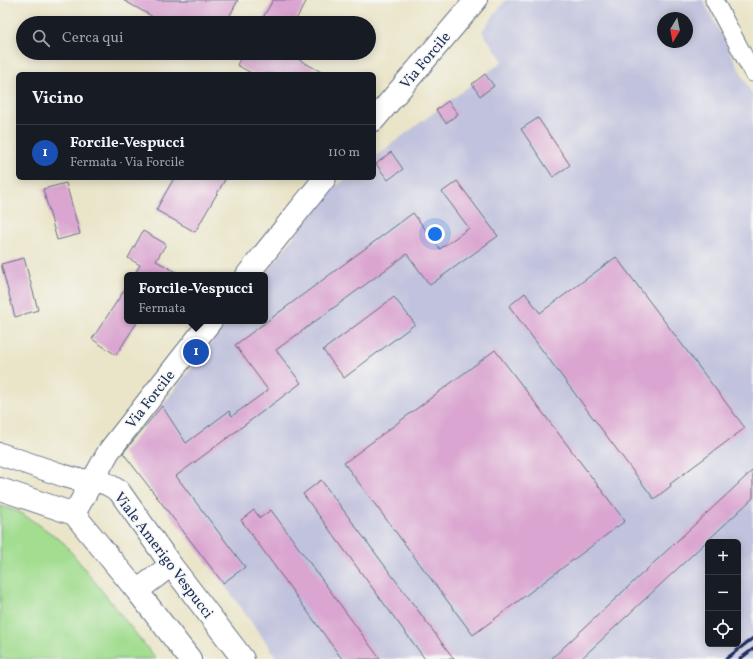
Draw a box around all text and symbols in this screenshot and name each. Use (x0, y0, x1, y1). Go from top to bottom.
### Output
north arrow (657, 12, 693, 48)
search box (16, 16, 376, 60)
icon: search (30, 27, 52, 49)
text: Cerca qui (62, 28, 124, 49)
street label: Via Forcile (396, 28, 456, 94)
text: Vicino (32, 87, 83, 110)
text: Forcile-Vespucci (70, 133, 185, 154)
text: 1 (42, 144, 48, 162)
text: 110 m (328, 144, 360, 162)
text: Fermata · Via Forcile (70, 154, 184, 172)
your location (425, 224, 445, 244)
popup (124, 272, 268, 324)
text: Forcile-Vespucci (139, 279, 253, 300)
text: Fermata (139, 300, 186, 318)
pin: 1 (183, 337, 209, 367)
street label: Via Forcile (122, 366, 181, 434)
street label: Viale Amerigo Vespucci (108, 488, 217, 623)
map controls (705, 539, 741, 647)
button: + (705, 539, 741, 575)
button: − (705, 575, 741, 611)
button: locate (705, 611, 741, 647)

